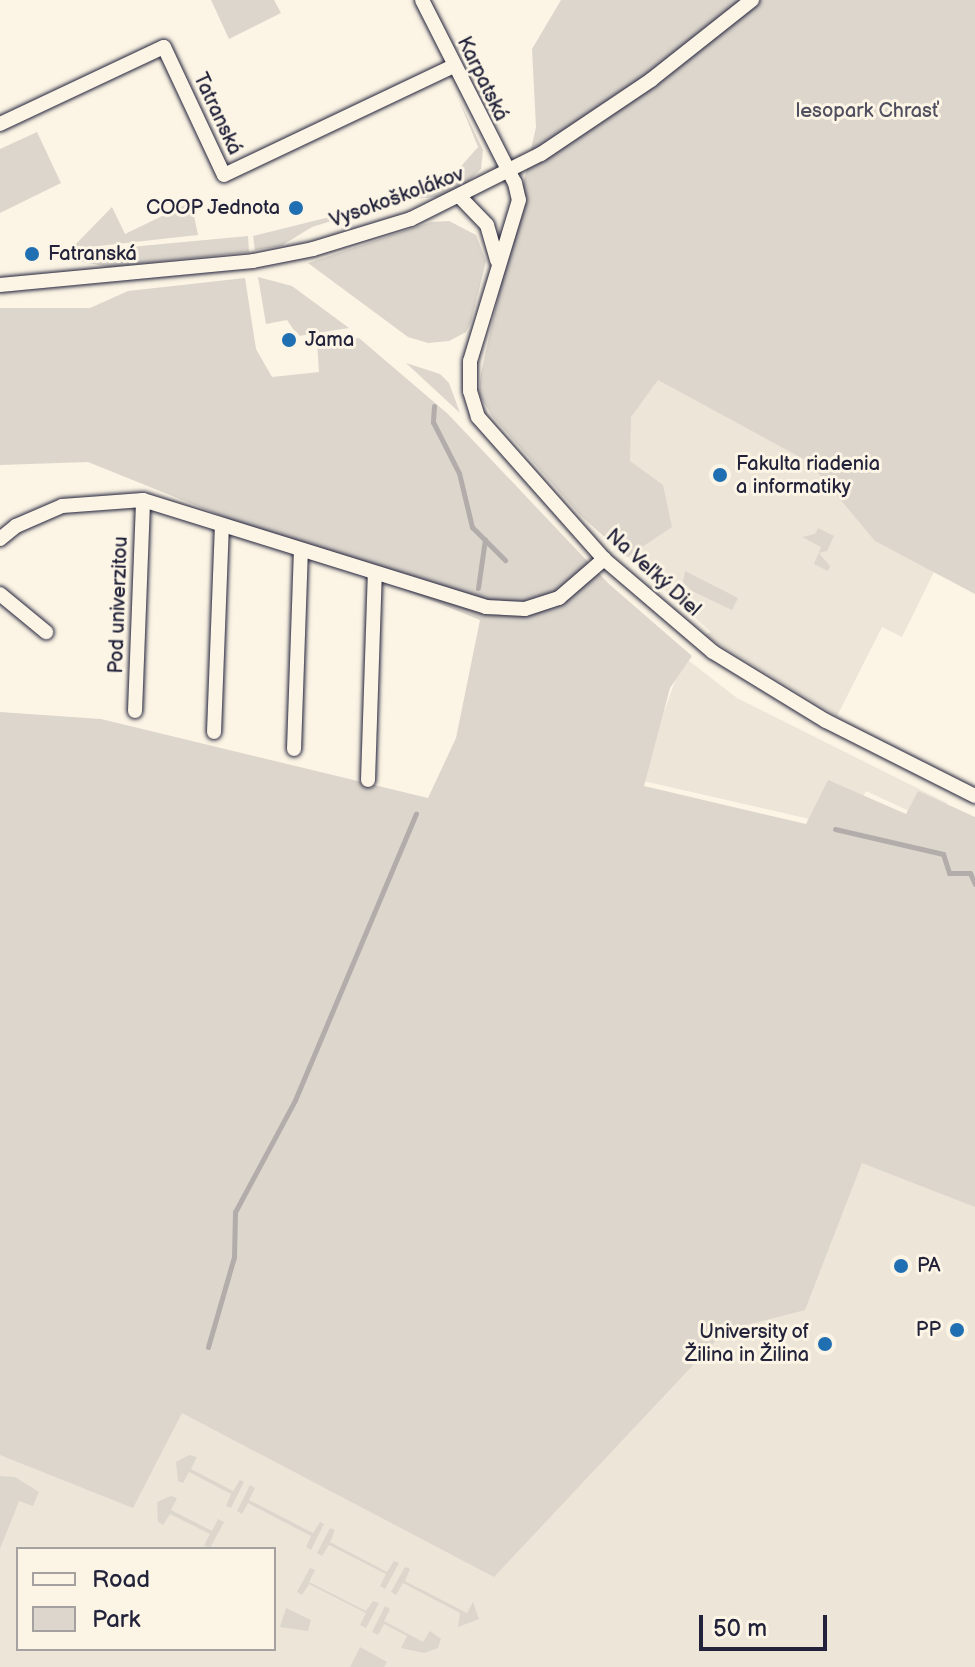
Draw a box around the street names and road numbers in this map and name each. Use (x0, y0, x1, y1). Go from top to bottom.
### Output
street label: Karpatská (451, 33, 513, 125)
street label: Tatranská (188, 69, 246, 159)
street label: Vysokoškolákov (327, 163, 467, 233)
street label: Na Veľký Diel (600, 524, 706, 622)
street label: Pod univerzitou (105, 536, 133, 674)

